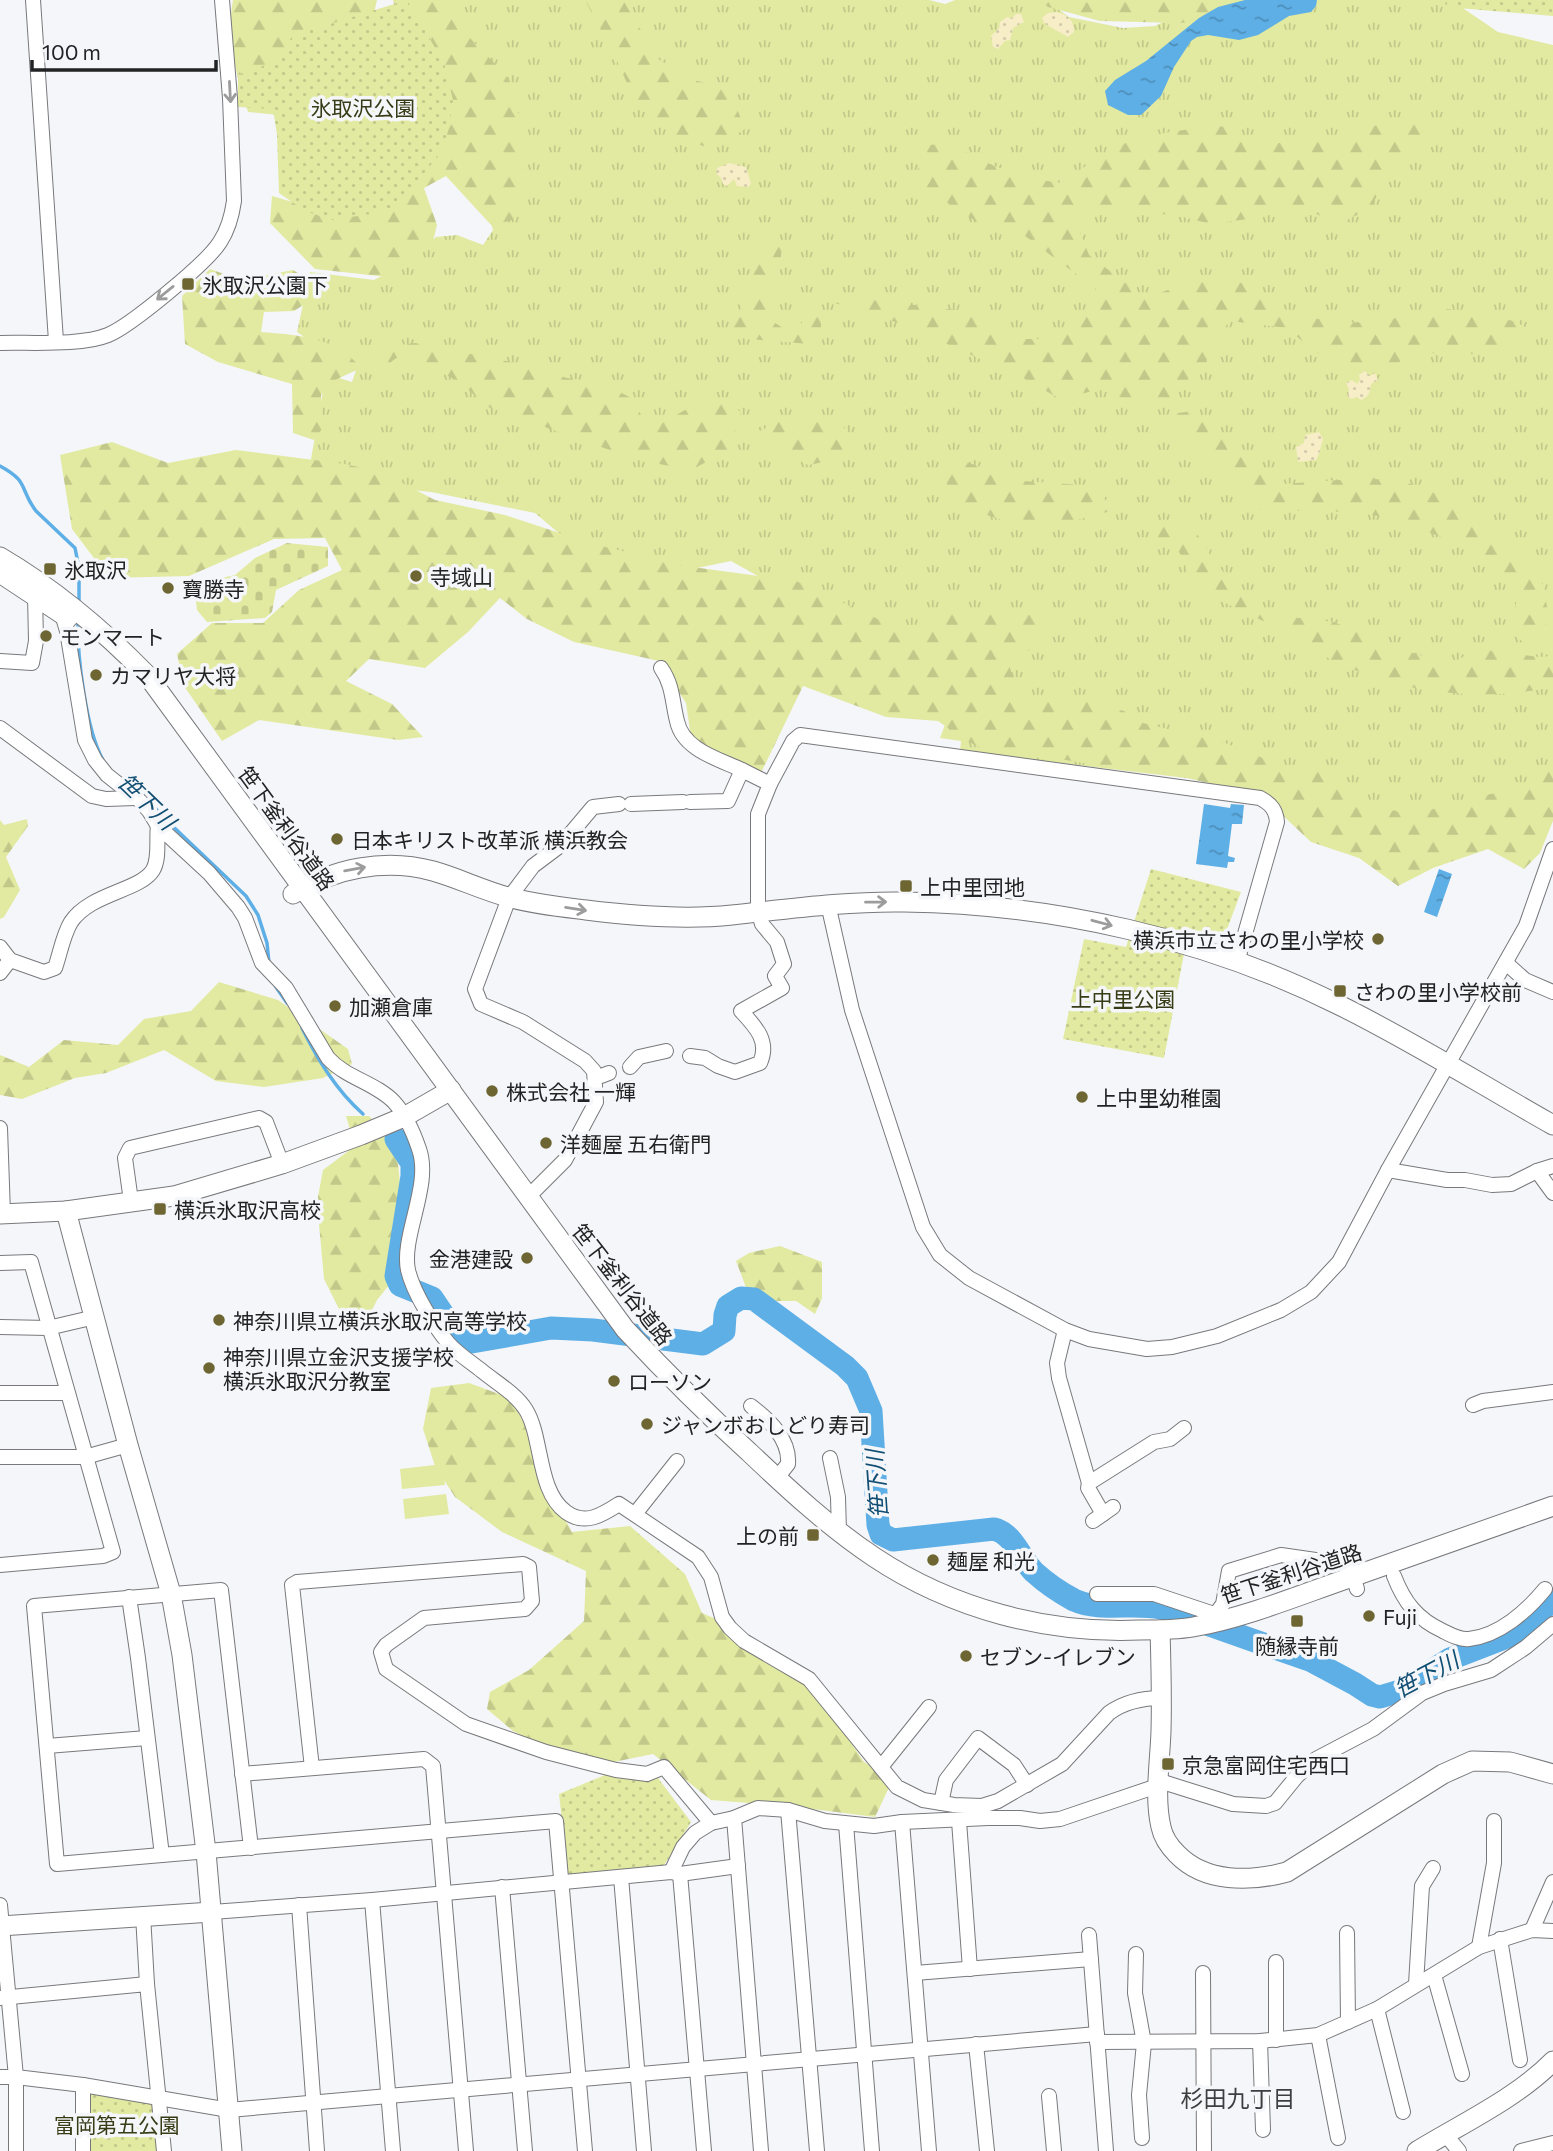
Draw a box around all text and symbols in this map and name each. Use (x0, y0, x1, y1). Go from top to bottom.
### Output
scale bar (32, 28, 215, 72)
text: 100 m (42, 39, 101, 64)
one-way arrow (224, 81, 237, 103)
park label: 氷取沢公園 (311, 95, 416, 120)
place label: 氷取沢公園下 (202, 272, 328, 297)
marker: 氷取沢公園下 (180, 276, 196, 292)
one-way arrow (157, 285, 175, 301)
place label: 氷取沢 (64, 557, 127, 582)
marker: 氷取沢 (42, 561, 58, 577)
place label: 寺域山 (430, 564, 493, 589)
marker: 寺域山 (408, 568, 424, 584)
place label: 寶勝寺 (182, 576, 245, 601)
marker: 寶勝寺 (160, 580, 176, 596)
place label: モンマート (60, 624, 165, 649)
marker: モンマート (38, 628, 54, 644)
place label: カマリヤ大将 (110, 663, 236, 688)
marker: カマリヤ大将 (88, 667, 104, 683)
street label: 笹下釜利谷道路 (234, 761, 340, 895)
water label: 笹下川 (112, 767, 184, 837)
place label: 日本キリスト改革派 横浜教会 (351, 827, 628, 852)
marker: 日本キリスト改革派 横浜教会 (329, 831, 345, 847)
one-way arrow (343, 862, 366, 875)
place label: 上中里団地 (920, 874, 1025, 899)
marker: 上中里団地 (898, 878, 914, 894)
one-way arrow (864, 896, 887, 909)
one-way arrow (564, 902, 587, 915)
one-way arrow (1090, 917, 1113, 930)
place label: 横浜市立さわの里小学校 (1133, 927, 1364, 952)
marker: 横浜市立さわの里小学校 (1370, 931, 1386, 947)
place label: さわの里小学校前 (1354, 979, 1522, 1004)
marker: さわの里小学校前 (1332, 983, 1348, 999)
park label: 上中里公園 (1071, 986, 1176, 1011)
place label: 加瀬倉庫 (349, 994, 433, 1019)
marker: 加瀬倉庫 (327, 998, 343, 1014)
place label: 株式会社 一輝 (506, 1079, 636, 1104)
marker: 株式会社 一輝 (484, 1083, 500, 1099)
place label: 上中里幼稚園 (1096, 1085, 1222, 1110)
marker: 上中里幼稚園 (1074, 1089, 1090, 1105)
place label: 洋麺屋 五右衛門 (560, 1131, 711, 1156)
marker: 洋麺屋 五右衛門 (538, 1135, 554, 1151)
place label: 横浜氷取沢高校 (174, 1197, 321, 1222)
marker: 横浜氷取沢高校 (152, 1201, 168, 1217)
street label: 笹下釜利谷道路 (568, 1218, 678, 1350)
place label: 金港建設 (429, 1246, 513, 1271)
marker: 金港建設 (519, 1250, 535, 1266)
place label: 神奈川県立横浜氷取沢高等学校 (233, 1308, 527, 1333)
marker: 神奈川県立横浜氷取沢高等学校 (211, 1312, 227, 1328)
place label: 神奈川県立金沢支援学校 横浜氷取沢分教室 (223, 1344, 454, 1393)
marker: 神奈川県立金沢支援学校 横浜氷取沢分教室 (201, 1360, 217, 1376)
place label: ローソン (628, 1369, 712, 1394)
marker: ローソン (606, 1373, 622, 1389)
place label: ジャンボおしどり寿司 (661, 1412, 870, 1437)
marker: ジャンボおしどり寿司 (639, 1416, 655, 1432)
water label: 笹下川 (859, 1446, 892, 1519)
place label: 上の前 (736, 1523, 799, 1548)
marker: 上の前 (805, 1527, 821, 1543)
street label: 笹下釜利谷道路 (1217, 1538, 1365, 1608)
place label: 麺屋 和光 (947, 1548, 1035, 1573)
marker: 麺屋 和光 (925, 1552, 941, 1568)
place label: Fuji (1383, 1604, 1417, 1629)
marker: Fuji (1361, 1608, 1377, 1624)
marker: 随縁寺前 (1289, 1613, 1305, 1629)
place label: 随縁寺前 (1255, 1633, 1339, 1658)
place label: セブン-イレブン (980, 1644, 1136, 1669)
water label: 笹下川 (1389, 1644, 1466, 1703)
marker: セブン-イレブン (958, 1648, 974, 1664)
place label: 京急富岡住宅西口 (1182, 1752, 1350, 1777)
marker: 京急富岡住宅西口 (1160, 1756, 1176, 1772)
district label: 杉田九丁目 (1181, 2084, 1296, 2112)
park label: 富岡第五公園 (54, 2112, 180, 2137)

